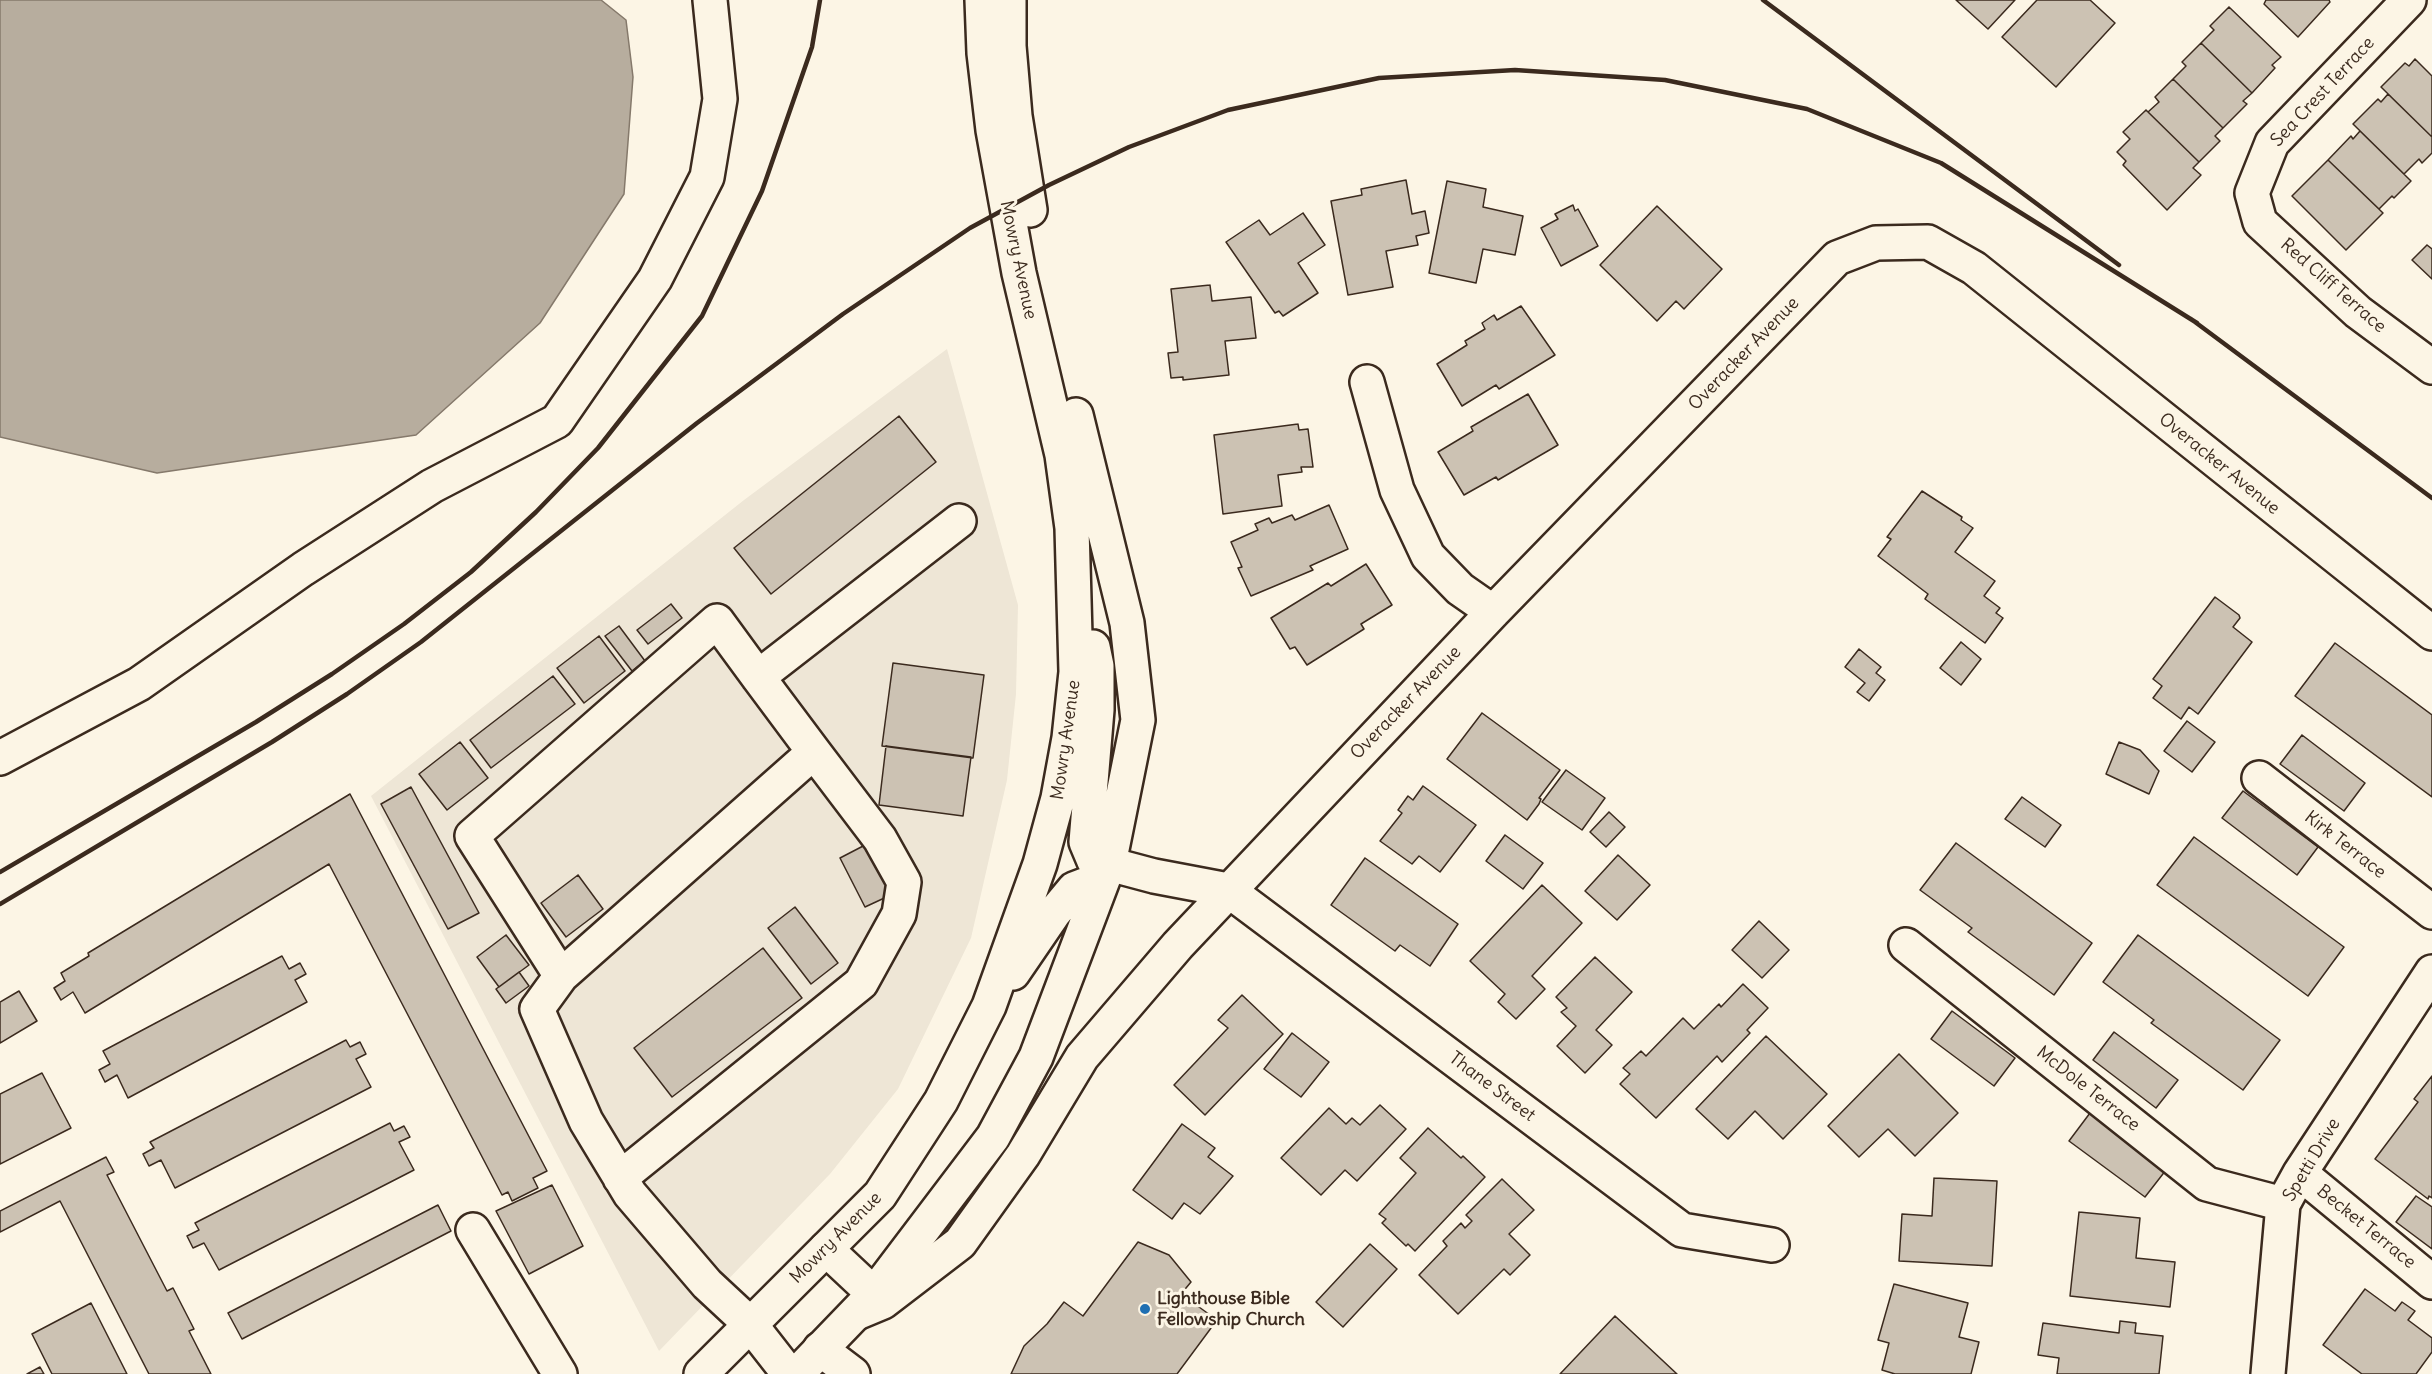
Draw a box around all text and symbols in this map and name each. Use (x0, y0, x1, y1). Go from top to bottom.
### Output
street label: Sea Crest Terrace (2267, 33, 2379, 151)
street label: Mowry Avenue (995, 199, 1041, 321)
street label: Red Cliff Terrace (2276, 234, 2390, 338)
street label: Overacker Avenue (1684, 293, 1804, 415)
street label: Overacker Avenue (2154, 409, 2284, 519)
street label: Overacker Avenue (1346, 642, 1466, 764)
street label: Mowry Avenue (1047, 679, 1085, 801)
street label: Kirk Terrace (2300, 807, 2390, 883)
street label: McDole Terrace (2032, 1042, 2144, 1136)
street label: Thane Street (1445, 1048, 1539, 1126)
street label: Spetti Drive (2279, 1115, 2345, 1205)
street label: Becket Terrace (2312, 1181, 2420, 1273)
street label: Mowry Avenue (786, 1188, 886, 1288)
place label: Lighthouse Bible Fellowship Church (1157, 1288, 1305, 1330)
marker: Lighthouse Bible Fellowship Church (1138, 1302, 1152, 1316)

